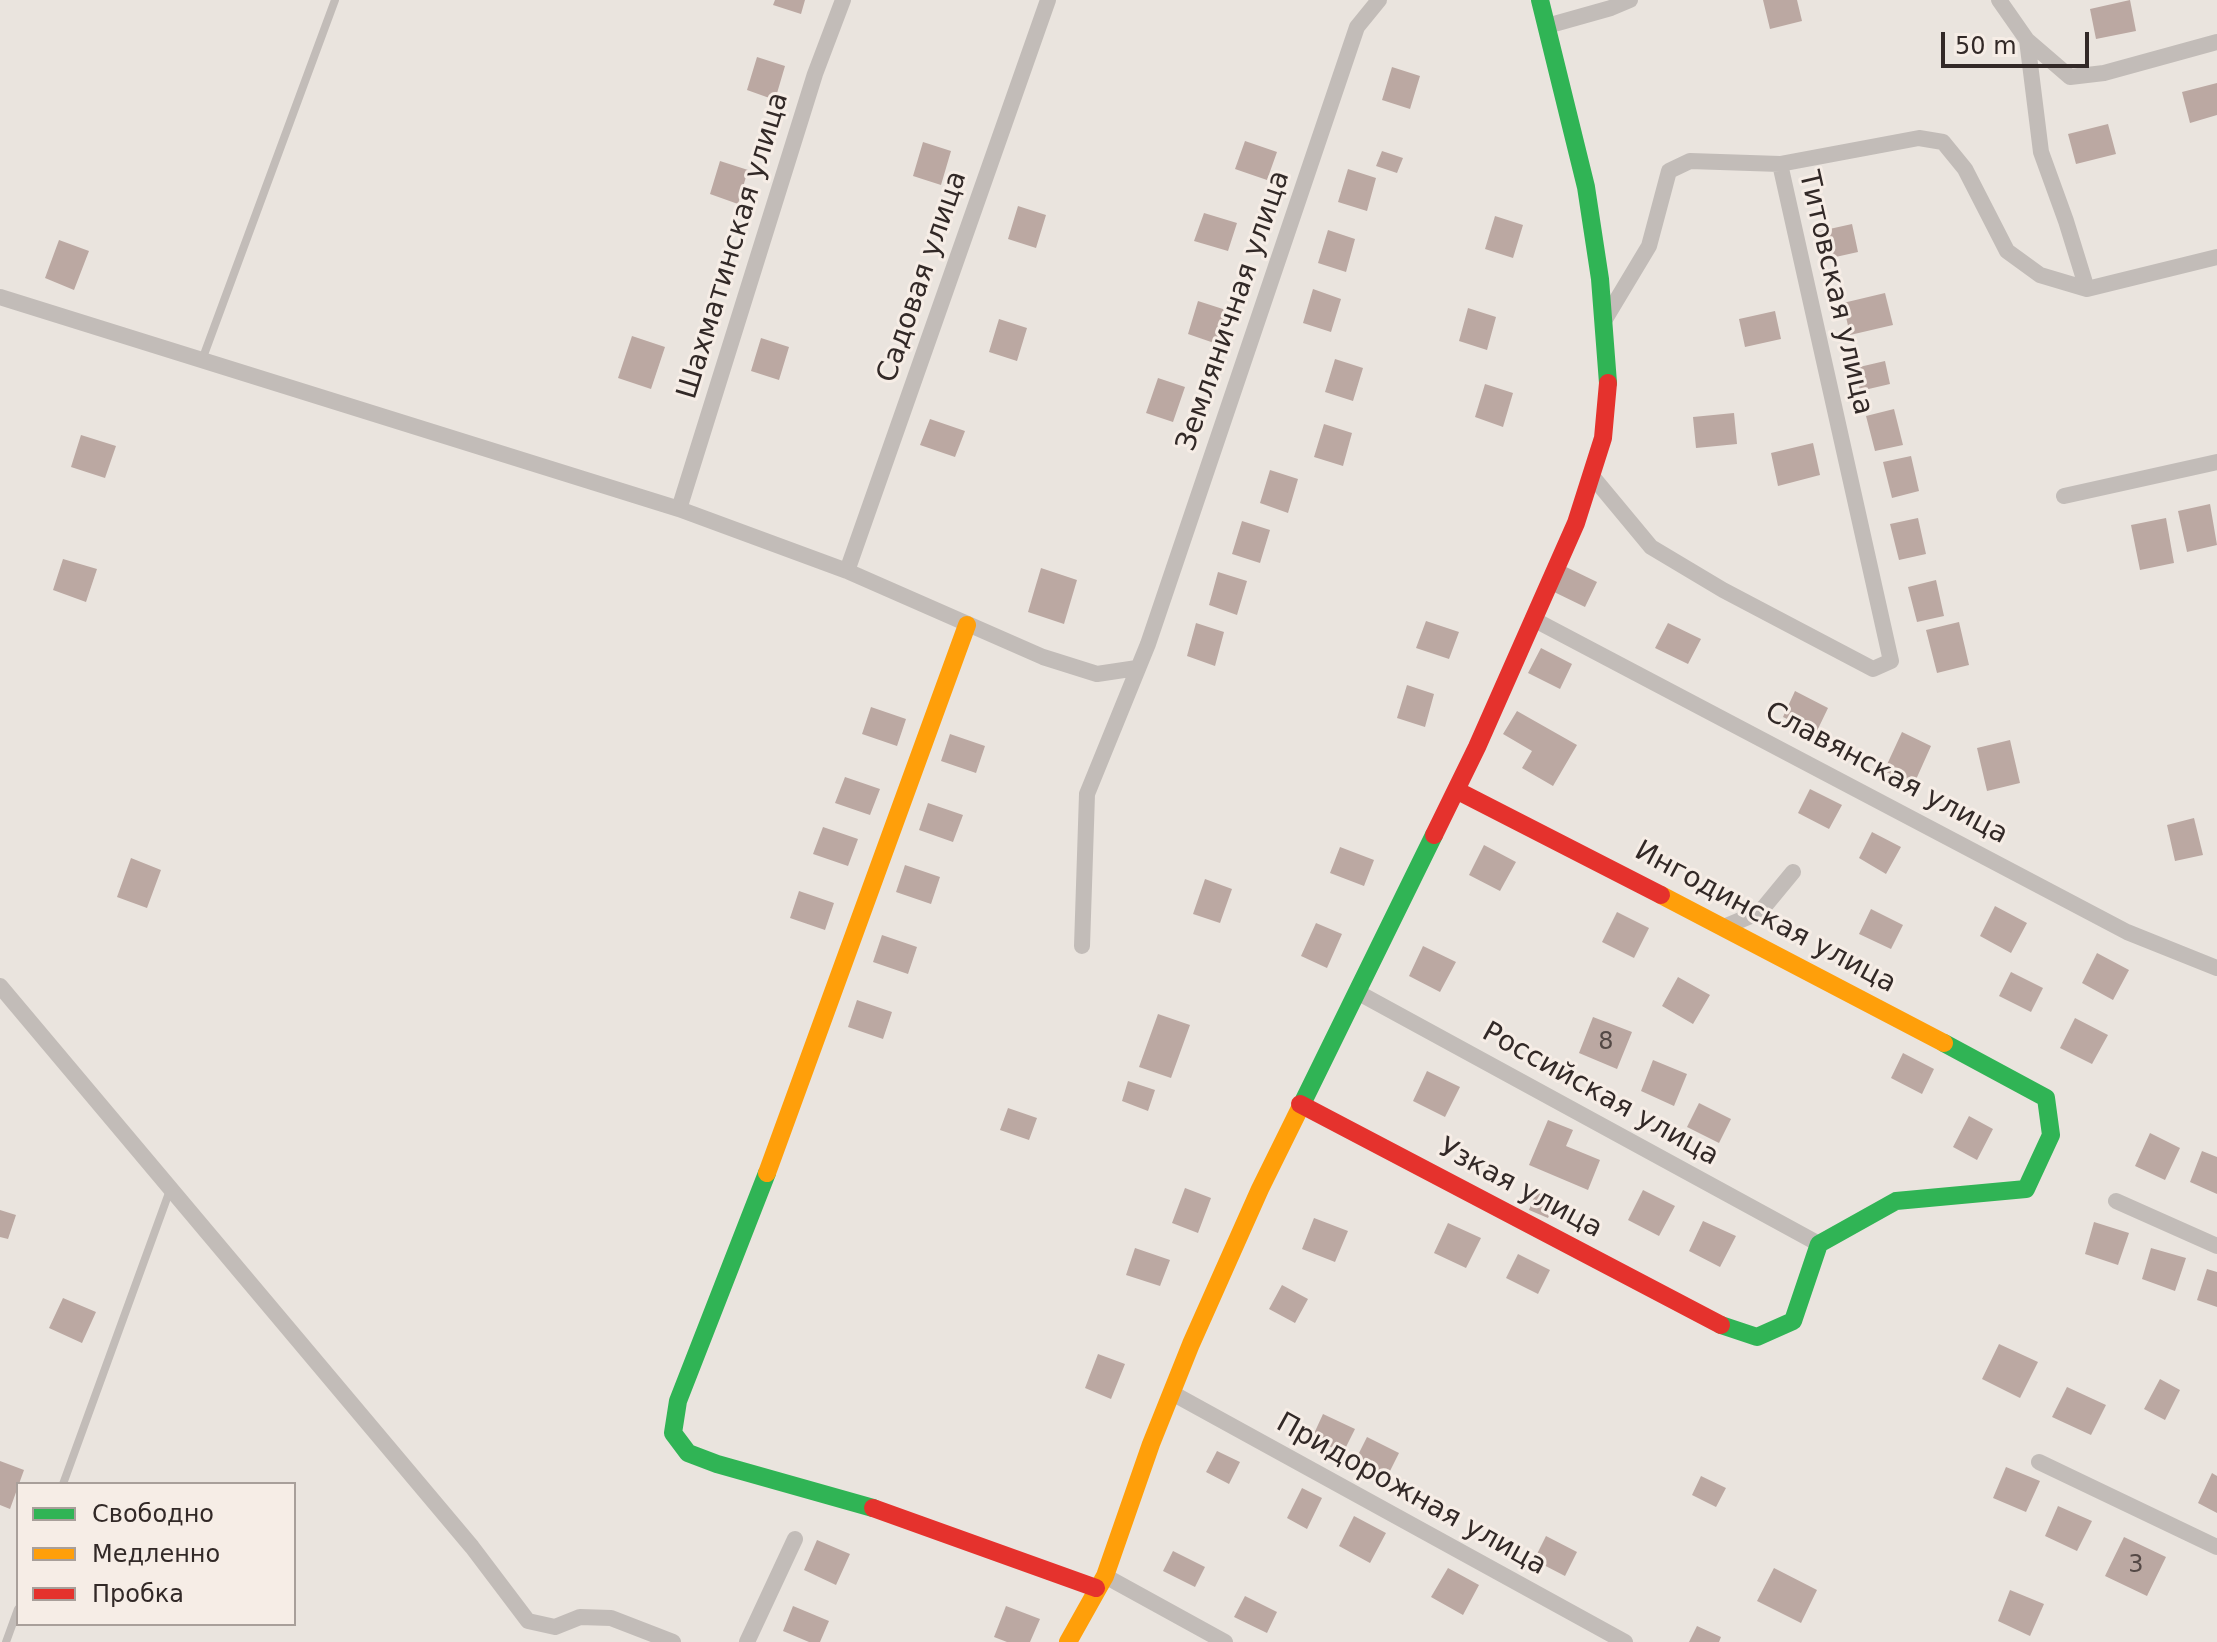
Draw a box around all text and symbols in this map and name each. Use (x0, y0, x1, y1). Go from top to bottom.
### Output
scale bar (1945, 16, 2093, 66)
text: 50 m (1955, 32, 2017, 60)
street label: Шахматинская улица (671, 89, 797, 403)
street label: Земляничная улица (1170, 166, 1298, 456)
street label: Садовая улица (871, 167, 975, 387)
street label: Титовская улица (1791, 168, 1879, 418)
street label: Славянская улица (1759, 696, 2013, 852)
street label: Ингодинская улица (1629, 835, 1901, 1001)
street label: Российская улица (1476, 1016, 1724, 1174)
house number: 8 (1598, 1029, 1614, 1057)
street label: Узкая улица (1432, 1132, 1608, 1246)
street label: Придорожная улица (1270, 1407, 1552, 1583)
legend (16, 1482, 296, 1626)
text: Свободно (92, 1500, 214, 1528)
text: Медленно (92, 1540, 220, 1568)
house number: 3 (2128, 1552, 2144, 1580)
text: Пробка (92, 1580, 184, 1608)

